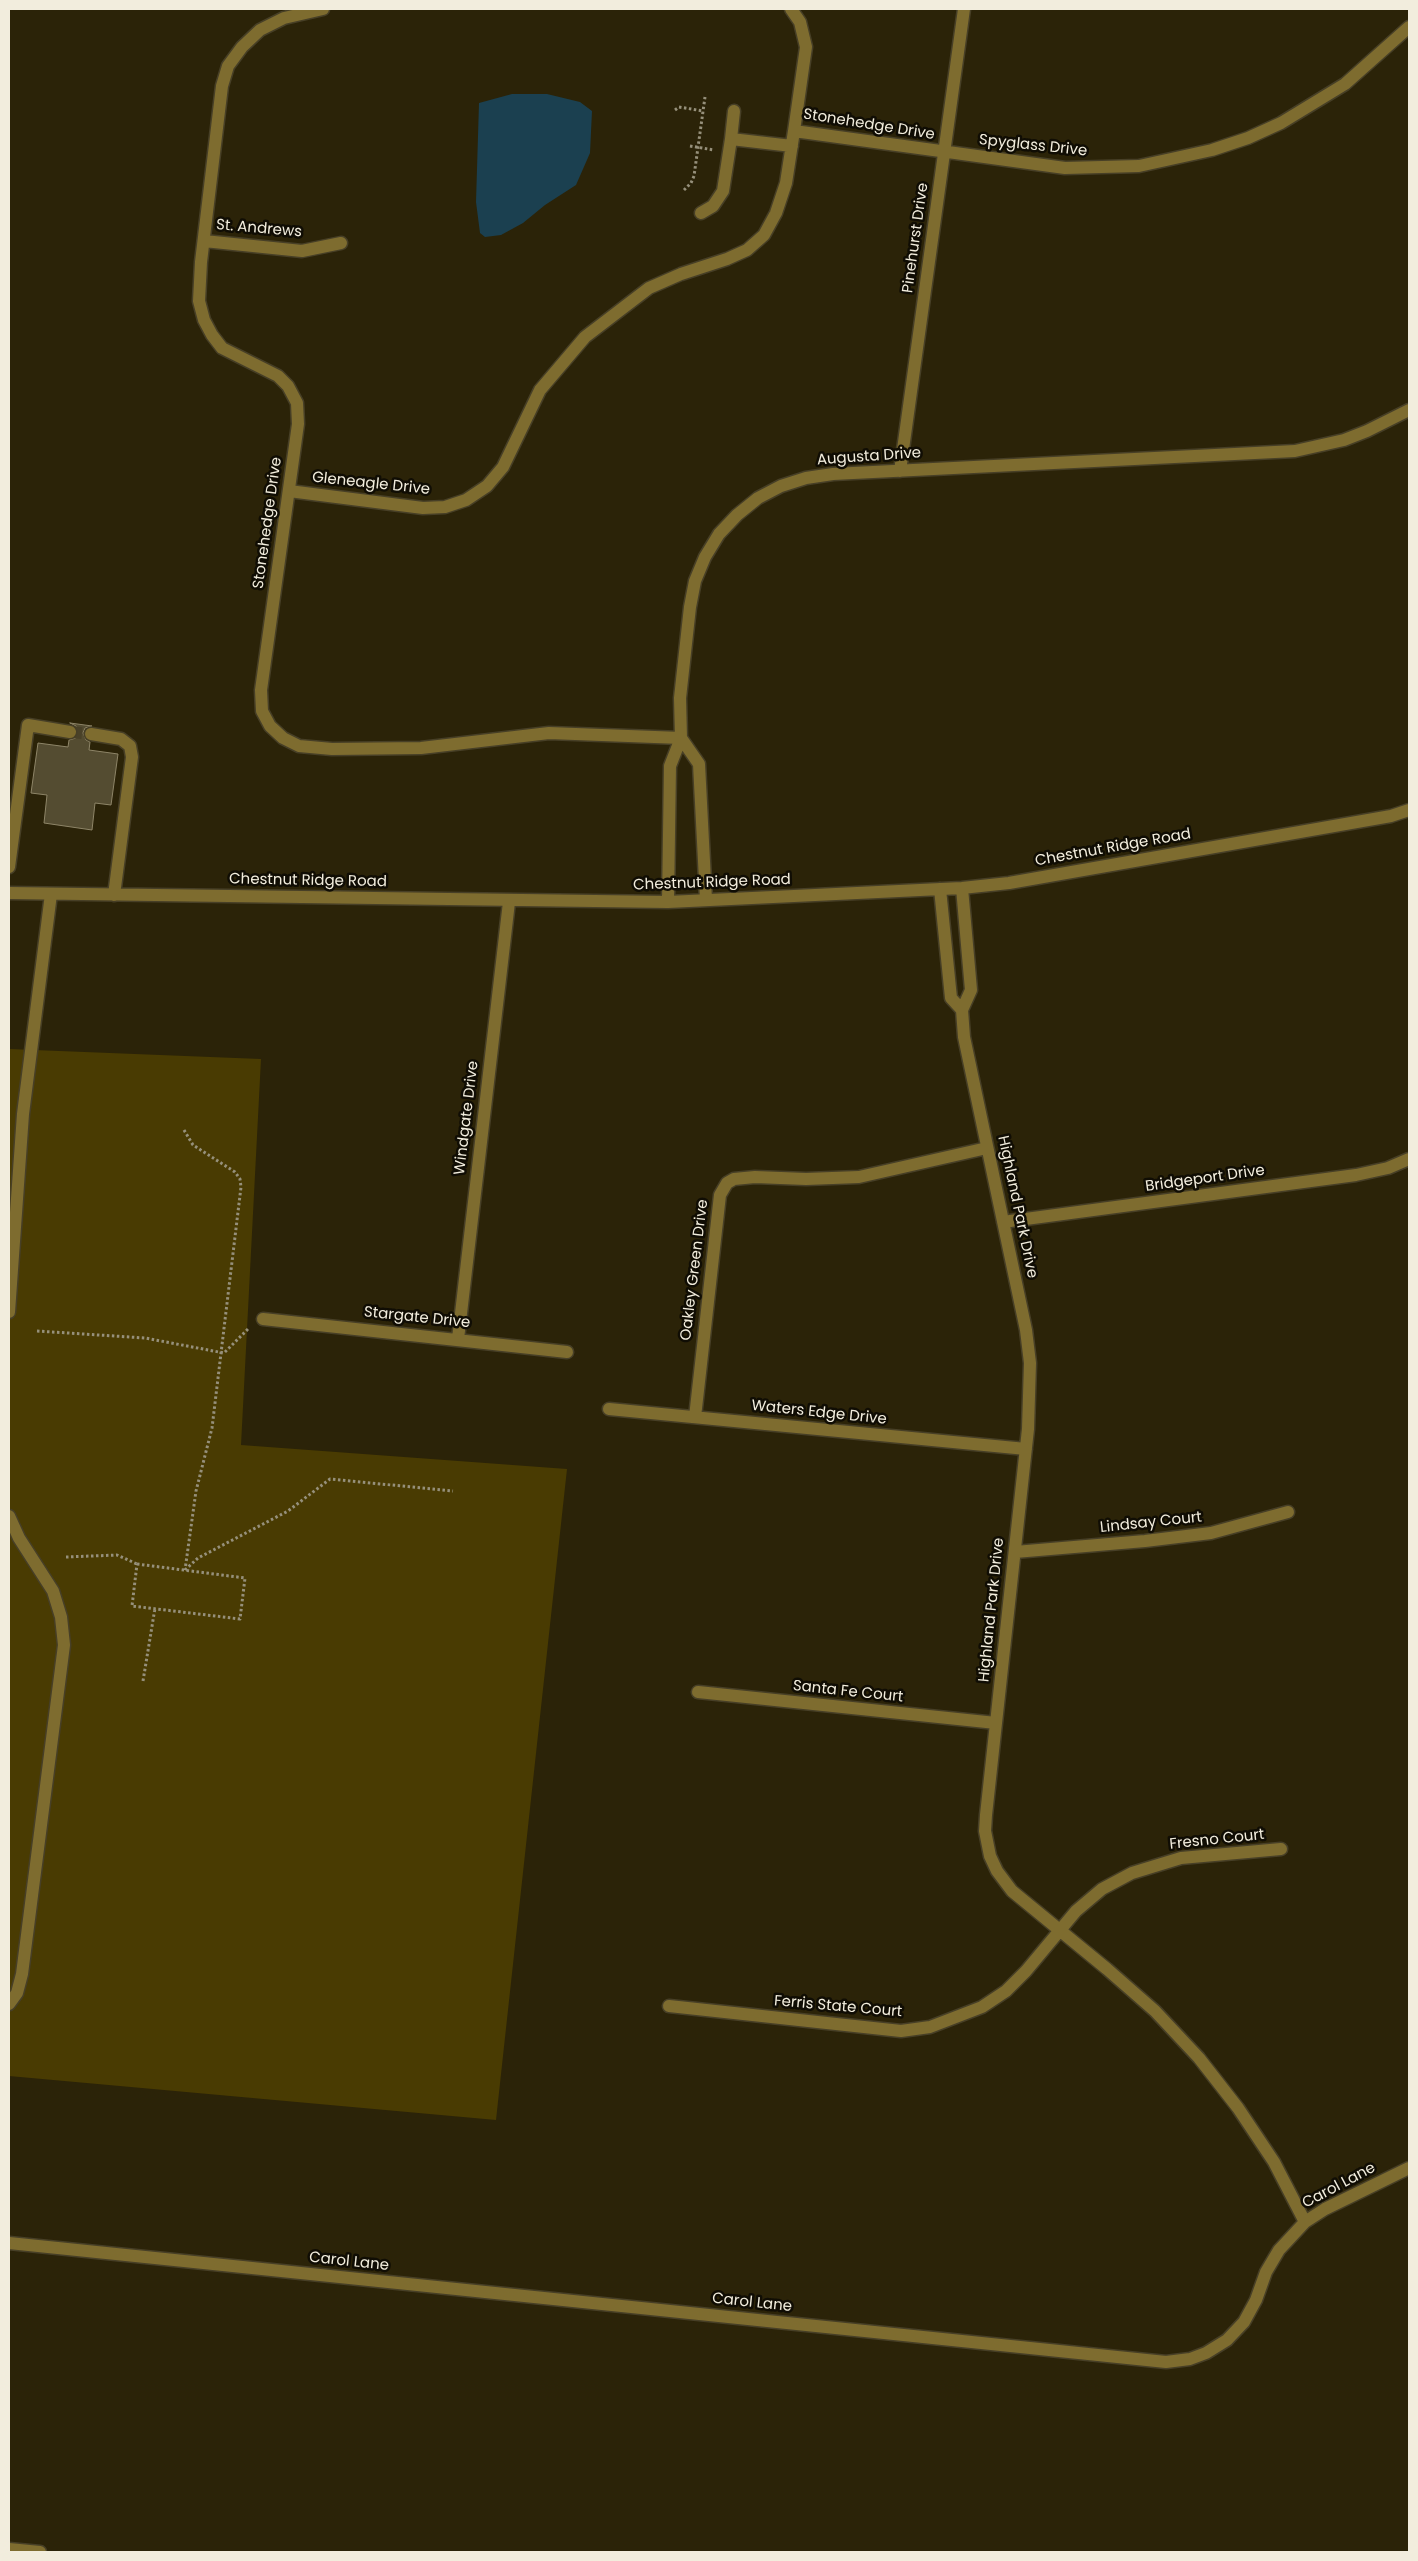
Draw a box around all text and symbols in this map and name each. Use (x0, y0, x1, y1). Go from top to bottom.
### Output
street label: Stonehedge Drive (802, 106, 936, 144)
street label: Spyglass Drive (978, 131, 1088, 161)
street label: Pinehurst Drive (899, 182, 933, 294)
street label: St. Andrews (215, 216, 303, 242)
street label: Augusta Drive (816, 444, 922, 470)
street label: Stonehedge Drive (250, 456, 286, 590)
street label: Gleneagle Drive (311, 469, 431, 499)
street label: Chestnut Ridge Road (1034, 825, 1192, 871)
street label: Chestnut Ridge Road (229, 871, 387, 891)
street label: Chestnut Ridge Road (633, 871, 791, 895)
street label: Windgate Drive (451, 1060, 483, 1176)
street label: Highland Park Drive (993, 1134, 1041, 1280)
street label: Bridgeport Drive (1144, 1162, 1266, 1196)
street label: Oakley Green Drive (677, 1198, 713, 1342)
street label: Stargate Drive (363, 1303, 471, 1333)
street label: Waters Edge Drive (751, 1397, 887, 1429)
street label: Lindsay Court (1099, 1509, 1203, 1537)
street label: Highland Park Drive (975, 1537, 1009, 1683)
street label: Santa Fe Court (792, 1677, 904, 1707)
street label: Fresno Court (1169, 1826, 1265, 1854)
street label: Ferris State Court (773, 1992, 903, 2022)
street label: Carol Lane (1299, 2159, 1379, 2213)
street label: Carol Lane (308, 2249, 390, 2275)
street label: Carol Lane (711, 2290, 793, 2316)

